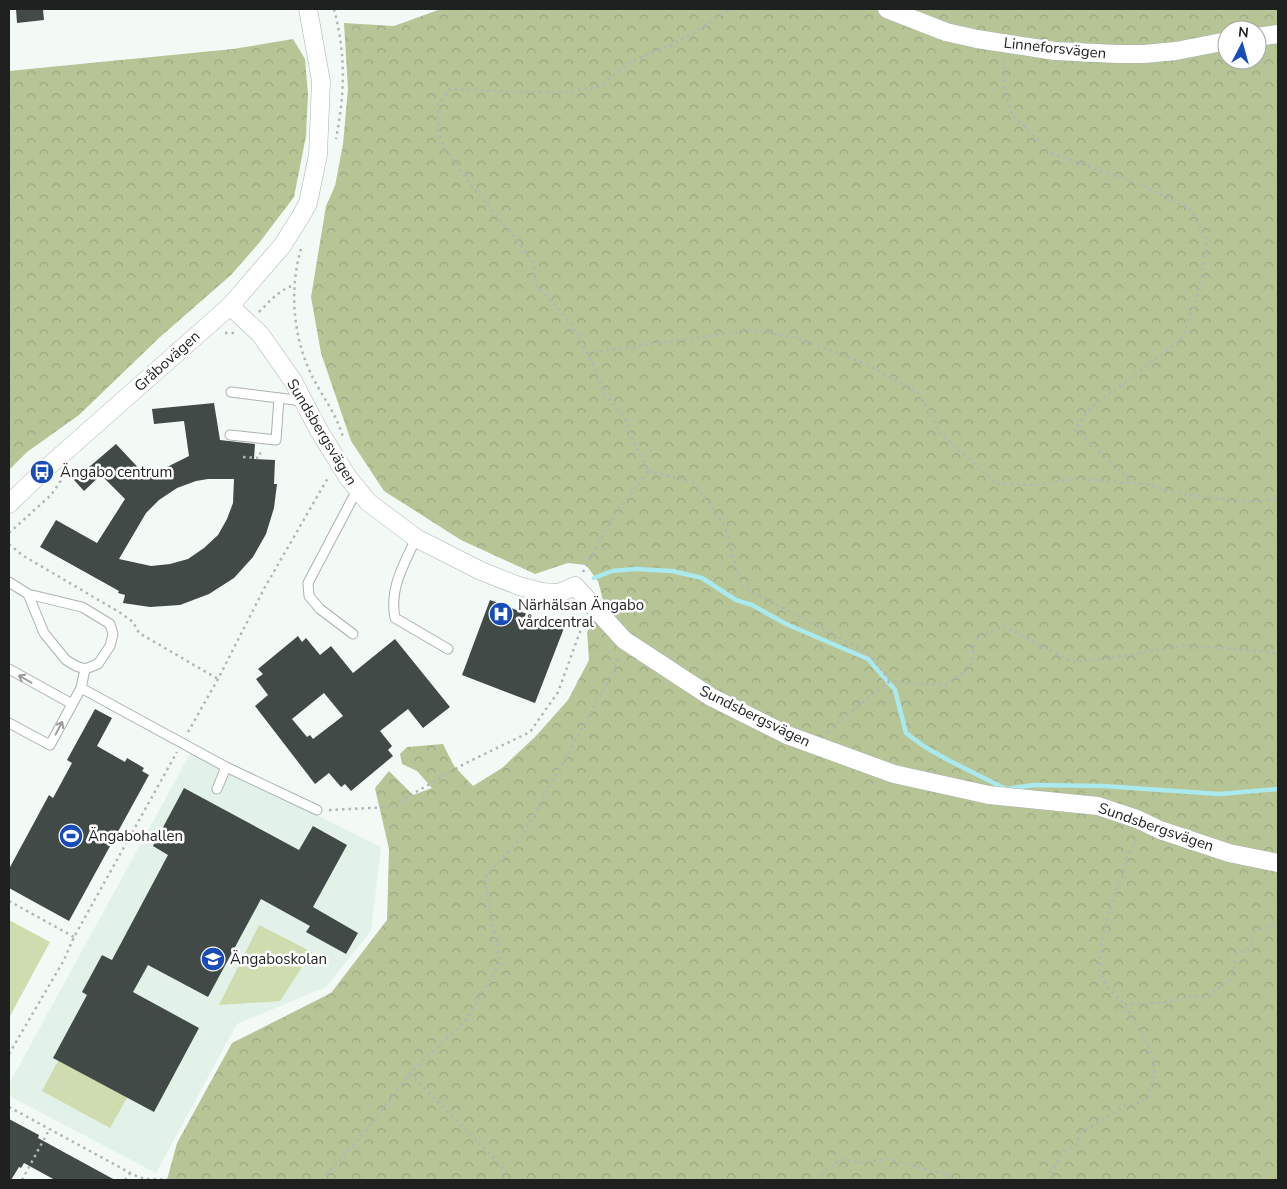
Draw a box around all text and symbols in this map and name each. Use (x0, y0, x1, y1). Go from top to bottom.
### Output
north arrow (1217, 20, 1267, 70)
text: N (1237, 23, 1250, 43)
street label: Linneforsvägen (1003, 33, 1107, 63)
street label: Gråbovägen (130, 326, 204, 396)
street label: Sundsbergsvägen (282, 375, 362, 489)
bus stop icon: Ängabo centrum (29, 459, 55, 485)
place label: Ängabo centrum (60, 462, 172, 482)
place label: Närhälsan Ängabo vårdcentral (518, 595, 644, 632)
hospital icon: Närhälsan Ängabo vårdcentral (488, 601, 514, 627)
one-way arrow (18, 673, 33, 683)
street label: Sundsbergsvägen (696, 681, 814, 751)
one-way arrow (54, 721, 64, 736)
street label: Sundsbergsvägen (1096, 798, 1216, 856)
sports icon: Ängabohallen (58, 823, 84, 849)
place label: Ängabohallen (88, 826, 183, 846)
school or university icon: Ängaboskolan (200, 946, 226, 972)
place label: Ängaboskolan (230, 949, 327, 969)

